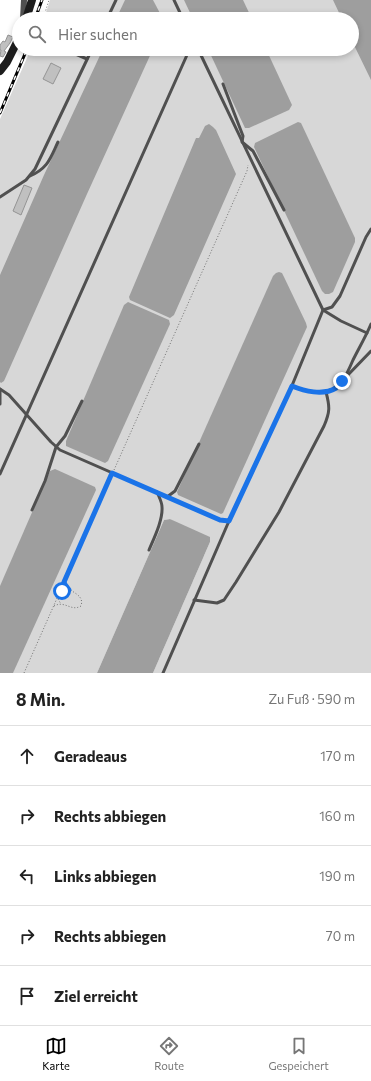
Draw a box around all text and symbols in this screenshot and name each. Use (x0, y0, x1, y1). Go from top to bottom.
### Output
search box (12, 12, 359, 56)
icon: search (26, 23, 48, 45)
text: Hier suchen (58, 25, 138, 43)
route end (333, 372, 351, 390)
route start (53, 582, 71, 600)
text: 8 Min. (16, 689, 65, 710)
text: Zu Fuß · 590 m (268, 691, 355, 707)
icon: ahead (16, 745, 38, 767)
text: Geradeaus (54, 747, 127, 765)
text: 170 m (320, 748, 355, 764)
icon: right (16, 805, 38, 827)
text: Rechts abbiegen (54, 807, 166, 825)
text: 160 m (319, 808, 355, 824)
icon: left (16, 865, 38, 887)
text: Links abbiegen (54, 867, 156, 885)
text: 190 m (319, 868, 355, 884)
icon: right (16, 925, 38, 947)
text: Rechts abbiegen (54, 927, 166, 945)
text: 70 m (326, 928, 355, 944)
icon: arrive (16, 985, 38, 1007)
text: Ziel erreicht (54, 987, 138, 1005)
tab: Karte (42, 1035, 70, 1072)
tab: Route (154, 1035, 184, 1072)
tab: Gespeichert (268, 1035, 329, 1072)

